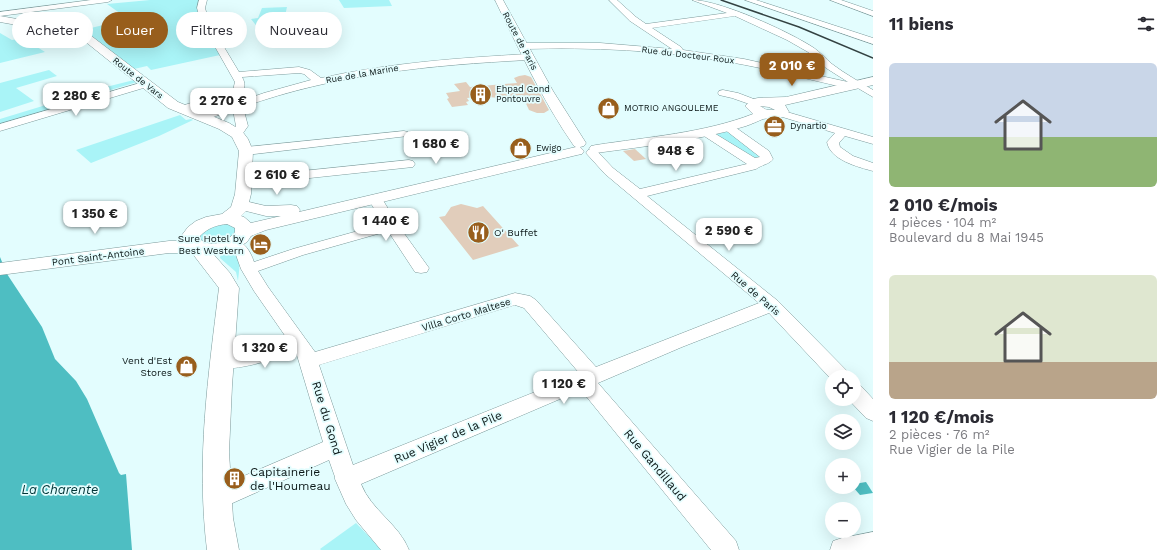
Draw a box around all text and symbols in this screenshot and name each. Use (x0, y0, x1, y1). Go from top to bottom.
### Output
street label: Route de Paris (501, 10, 540, 72)
chip: Acheter (12, 12, 93, 48)
chip: Louer (101, 12, 168, 48)
chip: Filtres (176, 12, 247, 48)
chip: Nouveau (255, 12, 342, 48)
icon: filters (1135, 13, 1157, 35)
text: 11 biens (889, 14, 954, 34)
street label: Rue du Docteur Roux (641, 44, 735, 66)
pin: 2 010 € (755, 53, 829, 87)
street label: Route de Vars (111, 55, 165, 101)
text: 2 010 € (769, 58, 815, 73)
street label: Rue de la Marine (325, 63, 399, 85)
building icon: Ehpad Gond Pontouvre (468, 81, 494, 107)
pin: 2 280 € (39, 83, 113, 117)
place label: Ehpad Gond Pontouvre (496, 84, 550, 104)
text: 2 280 € (52, 88, 100, 103)
pin: 2 270 € (186, 88, 260, 122)
icon: home (987, 89, 1059, 161)
text: 2 270 € (199, 93, 247, 108)
shop icon: MOTRIO ANGOULEME (595, 95, 621, 121)
place label: MOTRIO ANGOULEME (624, 103, 719, 113)
office icon: Dynartio (762, 113, 788, 139)
place label: Dynartio (790, 121, 827, 131)
pin: 1 680 € (399, 131, 473, 165)
shop icon: Ewigo (508, 135, 534, 161)
text: 1 680 € (413, 136, 459, 151)
pin: 948 € (648, 138, 704, 172)
place label: Ewigo (536, 143, 562, 153)
text: 948 € (657, 143, 695, 158)
pin: 2 610 € (240, 162, 314, 196)
text: 2 610 € (254, 167, 300, 182)
text: 2 010 €/mois (889, 195, 998, 215)
pin: 1 350 € (58, 201, 132, 235)
text: 1 350 € (72, 206, 118, 221)
pin: 1 440 € (349, 208, 423, 242)
text: 1 440 € (362, 213, 410, 228)
text: 4 pièces · 104 m² (889, 215, 996, 230)
pin: 2 590 € (692, 218, 766, 252)
restaurant icon: O' Buffet (465, 219, 491, 245)
text: 2 590 € (705, 223, 753, 238)
place label: O' Buffet (494, 227, 538, 238)
text: Boulevard du 8 Mai 1945 (889, 230, 1044, 245)
hotel icon: Sure Hotel by Best Western (247, 231, 273, 257)
place label: Sure Hotel by Best Western (178, 233, 245, 256)
street label: Pont Saint-Antoine (51, 245, 145, 268)
street label: Rue de Paris (729, 269, 782, 318)
street label: Villa Corto Maltese (420, 296, 512, 333)
icon: home (987, 301, 1059, 373)
pin: 1 320 € (228, 335, 302, 369)
text: 1 320 € (242, 340, 288, 355)
shop icon: Vent d'Est Stores (174, 353, 200, 379)
place label: Vent d'Est Stores (122, 355, 173, 378)
map controls (825, 370, 861, 538)
button: locate (825, 370, 861, 406)
pin: 1 120 € (527, 371, 601, 405)
text: 1 120 € (542, 376, 586, 391)
street label: Rue du Gond (309, 380, 345, 456)
text: 1 120 €/mois (889, 407, 994, 427)
street label: Rue Vigier de la Pile (392, 408, 504, 466)
button: layers (825, 414, 861, 450)
street label: Rue Gandillaud (621, 426, 689, 504)
text: 2 pièces · 76 m² (889, 427, 990, 442)
text: Rue Vigier de la Pile (889, 442, 1015, 457)
button: + (825, 458, 861, 494)
place label: Capitainerie de l'Houmeau (250, 465, 331, 493)
building icon: Capitainerie de l'Houmeau (222, 466, 248, 492)
water label: La Charente (22, 482, 98, 497)
button: − (825, 502, 861, 538)

